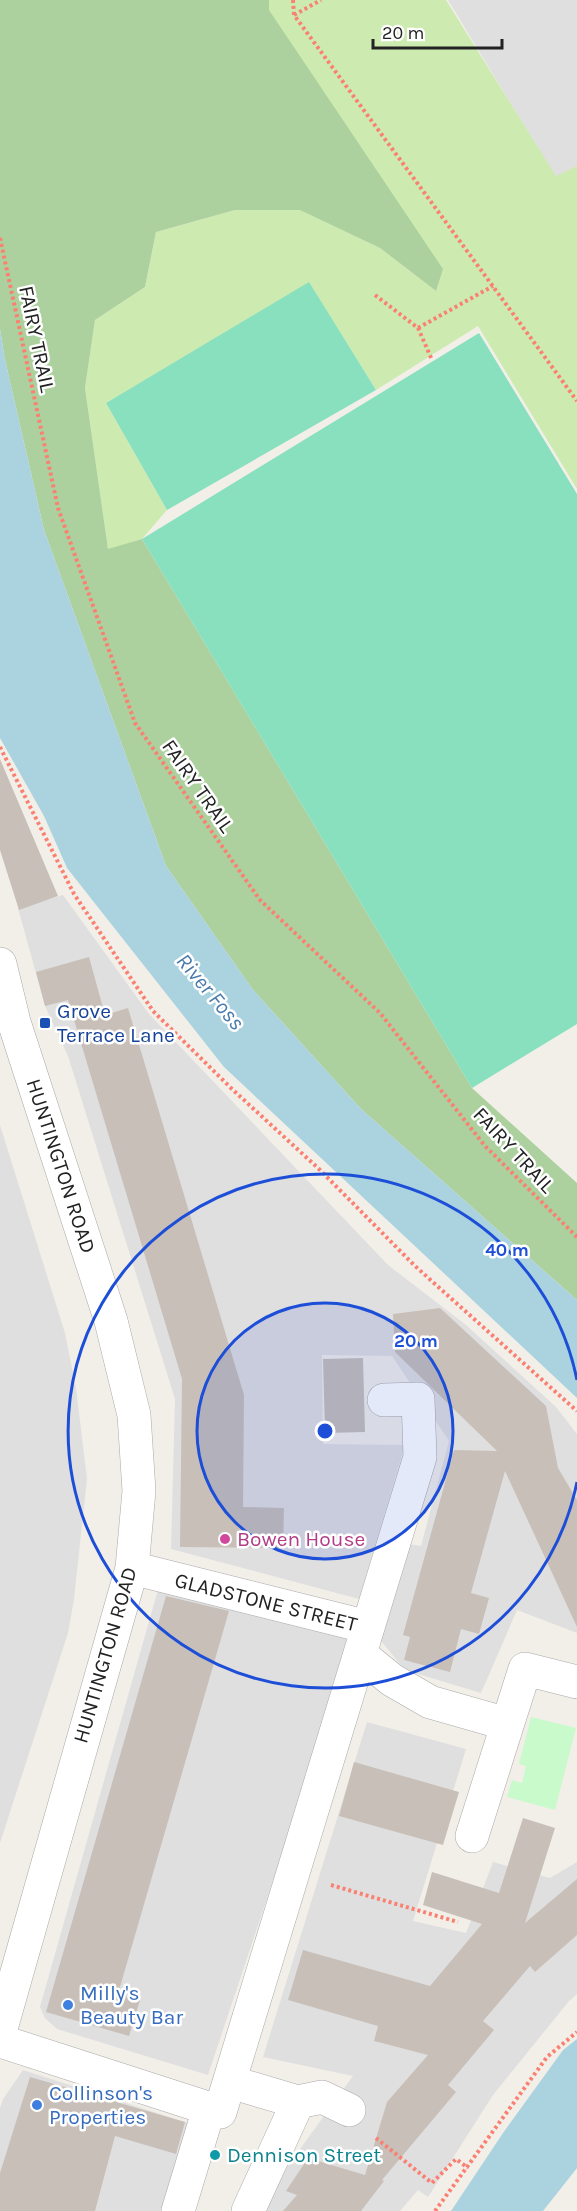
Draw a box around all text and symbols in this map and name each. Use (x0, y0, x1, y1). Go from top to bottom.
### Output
scale bar (373, 12, 502, 50)
text: 20 m (382, 22, 424, 44)
street label: FAIRY TRAIL (14, 284, 60, 395)
street label: FAIRY TRAIL (157, 735, 239, 837)
water label: River Foss (171, 948, 250, 1035)
place label: Grove Terrace Lane (57, 999, 175, 1047)
marker: Grove Terrace Lane (38, 1016, 52, 1030)
street label: HUNTINGTON ROAD (21, 1076, 101, 1256)
street label: FAIRY TRAIL (468, 1102, 560, 1198)
text: 40 m (485, 1239, 529, 1261)
text: 20 m (394, 1330, 438, 1352)
centre of rings (315, 1421, 335, 1441)
place label: Bowen House (237, 1527, 365, 1551)
marker: Bowen House (218, 1532, 232, 1546)
street label: HUNTINGTON ROAD (68, 1564, 142, 1746)
street label: GLADSTONE STREET (172, 1568, 360, 1636)
place label: Milly's Beauty Bar (80, 1981, 183, 2029)
marker: Milly's Beauty Bar (61, 1998, 75, 2012)
place label: Collinson's Properties (49, 2081, 153, 2129)
marker: Collinson's Properties (30, 2098, 44, 2112)
place label: Dennison Street (227, 2143, 381, 2167)
marker: Dennison Street (208, 2148, 222, 2162)

